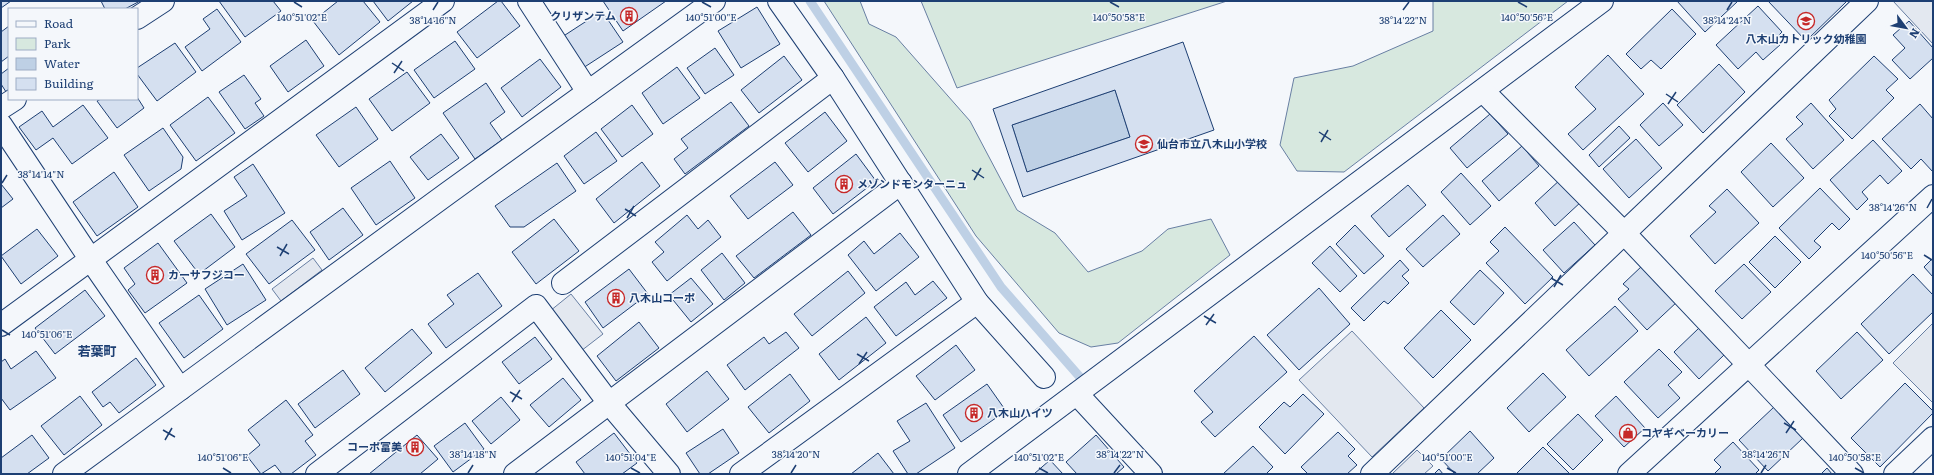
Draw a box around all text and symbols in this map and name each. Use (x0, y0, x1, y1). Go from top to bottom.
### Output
building icon: クリザンテム (619, 6, 639, 26)
place label: クリザンテム (550, 7, 616, 23)
legend (8, 8, 138, 100)
north arrow (1886, 8, 1926, 48)
text: 140°51'02"E (277, 9, 327, 24)
text: 140°51'00"E (685, 9, 737, 24)
text: 140°50'58"E (1093, 9, 1145, 24)
text: 140°50'56"E (1501, 9, 1553, 24)
school or university icon: 八木山カトリック幼稚園 (1796, 11, 1816, 31)
text: 38°14'16"N (409, 12, 457, 27)
text: 38°14'22"N (1379, 12, 1427, 27)
text: 38°14'24"N (1703, 12, 1751, 27)
text: Road (44, 14, 74, 32)
text: N (1906, 26, 1925, 42)
place label: 八木山カトリック幼稚園 (1746, 30, 1867, 46)
text: Park (44, 34, 71, 52)
text: Water (44, 54, 80, 72)
text: Building (44, 74, 94, 92)
school or university icon: 仙台市立八木山小学校 (1134, 134, 1154, 154)
place label: 仙台市立八木山小学校 (1157, 135, 1267, 151)
text: 38°14'14"N (17, 166, 65, 181)
building icon: メゾンドモンターニュ (834, 174, 854, 194)
place label: メゾンドモンターニュ (857, 175, 967, 191)
text: 38°14'26"N (1869, 199, 1917, 214)
text: 140°50'56"E (1861, 247, 1913, 262)
building icon: カーサフジコー (145, 265, 165, 285)
place label: カーサフジコー (168, 266, 245, 282)
building icon: 八木山コーポ (606, 288, 626, 308)
place label: 八木山コーポ (629, 289, 695, 305)
text: 140°51'06"E (22, 326, 72, 341)
district label: 若葉町 (77, 341, 117, 360)
building icon: 八木山ハイツ (964, 403, 984, 423)
place label: 八木山ハイツ (987, 404, 1053, 420)
shop icon: コヤギベーカリー (1618, 423, 1638, 443)
place label: コヤギベーカリー (1641, 424, 1729, 440)
building icon: コーポ富美 (405, 437, 425, 457)
place label: コーポ富美 (347, 438, 402, 454)
text: 38°14'18"N (449, 446, 497, 461)
text: 38°14'20"N (772, 446, 820, 461)
text: 38°14'22"N (1096, 446, 1144, 461)
text: 38°14'26"N (1742, 446, 1790, 461)
text: 140°51'06"E (198, 449, 248, 464)
text: 140°51'04"E (606, 449, 656, 464)
text: 140°51'02"E (1014, 449, 1064, 464)
text: 140°51'00"E (1421, 449, 1473, 464)
text: 140°50'58"E (1829, 449, 1881, 464)

